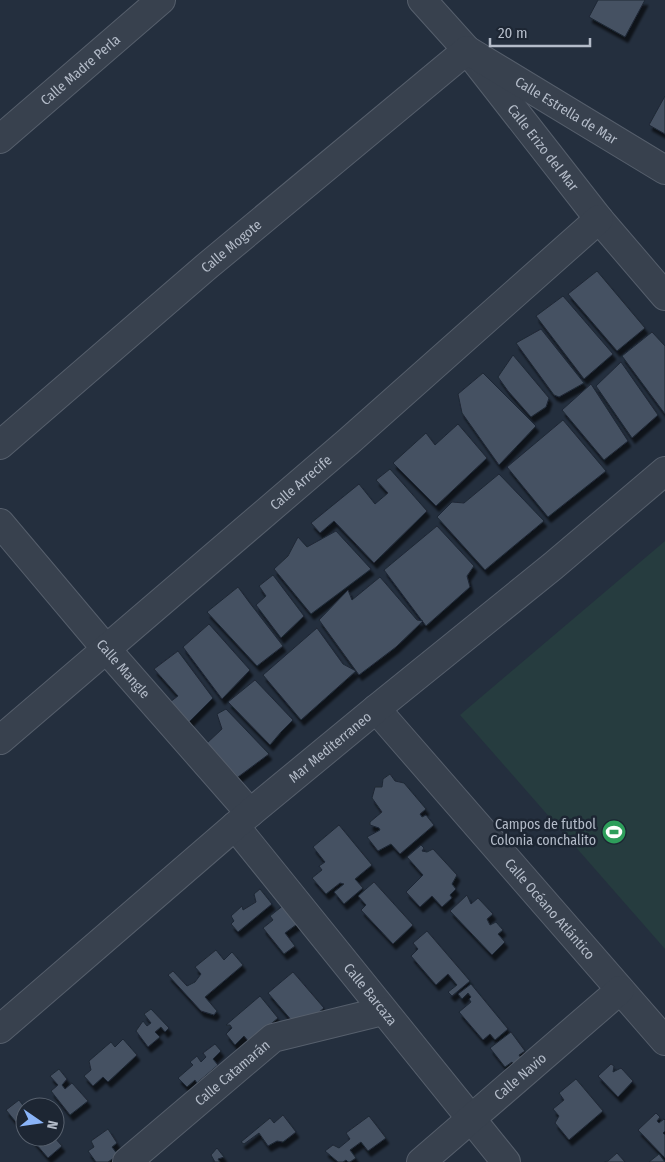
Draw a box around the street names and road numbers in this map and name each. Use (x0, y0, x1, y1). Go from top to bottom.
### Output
street label: Calle Madre Perla (37, 31, 124, 109)
street label: Calle Estrella de Mar (512, 73, 621, 148)
street label: Calle Erizo del Mar (504, 101, 582, 194)
street label: Calle Mogote (197, 216, 265, 276)
street label: Calle Arrecife (266, 451, 335, 513)
street label: Calle Mangle (93, 636, 154, 702)
street label: Mar Mediterraneo (285, 708, 375, 786)
street label: Calle Océano Atlántico (501, 855, 599, 963)
street label: Calle Barcaza (340, 959, 401, 1029)
street label: Calle Catamarán (191, 1036, 273, 1109)
street label: Calle Navio (491, 1049, 550, 1104)

